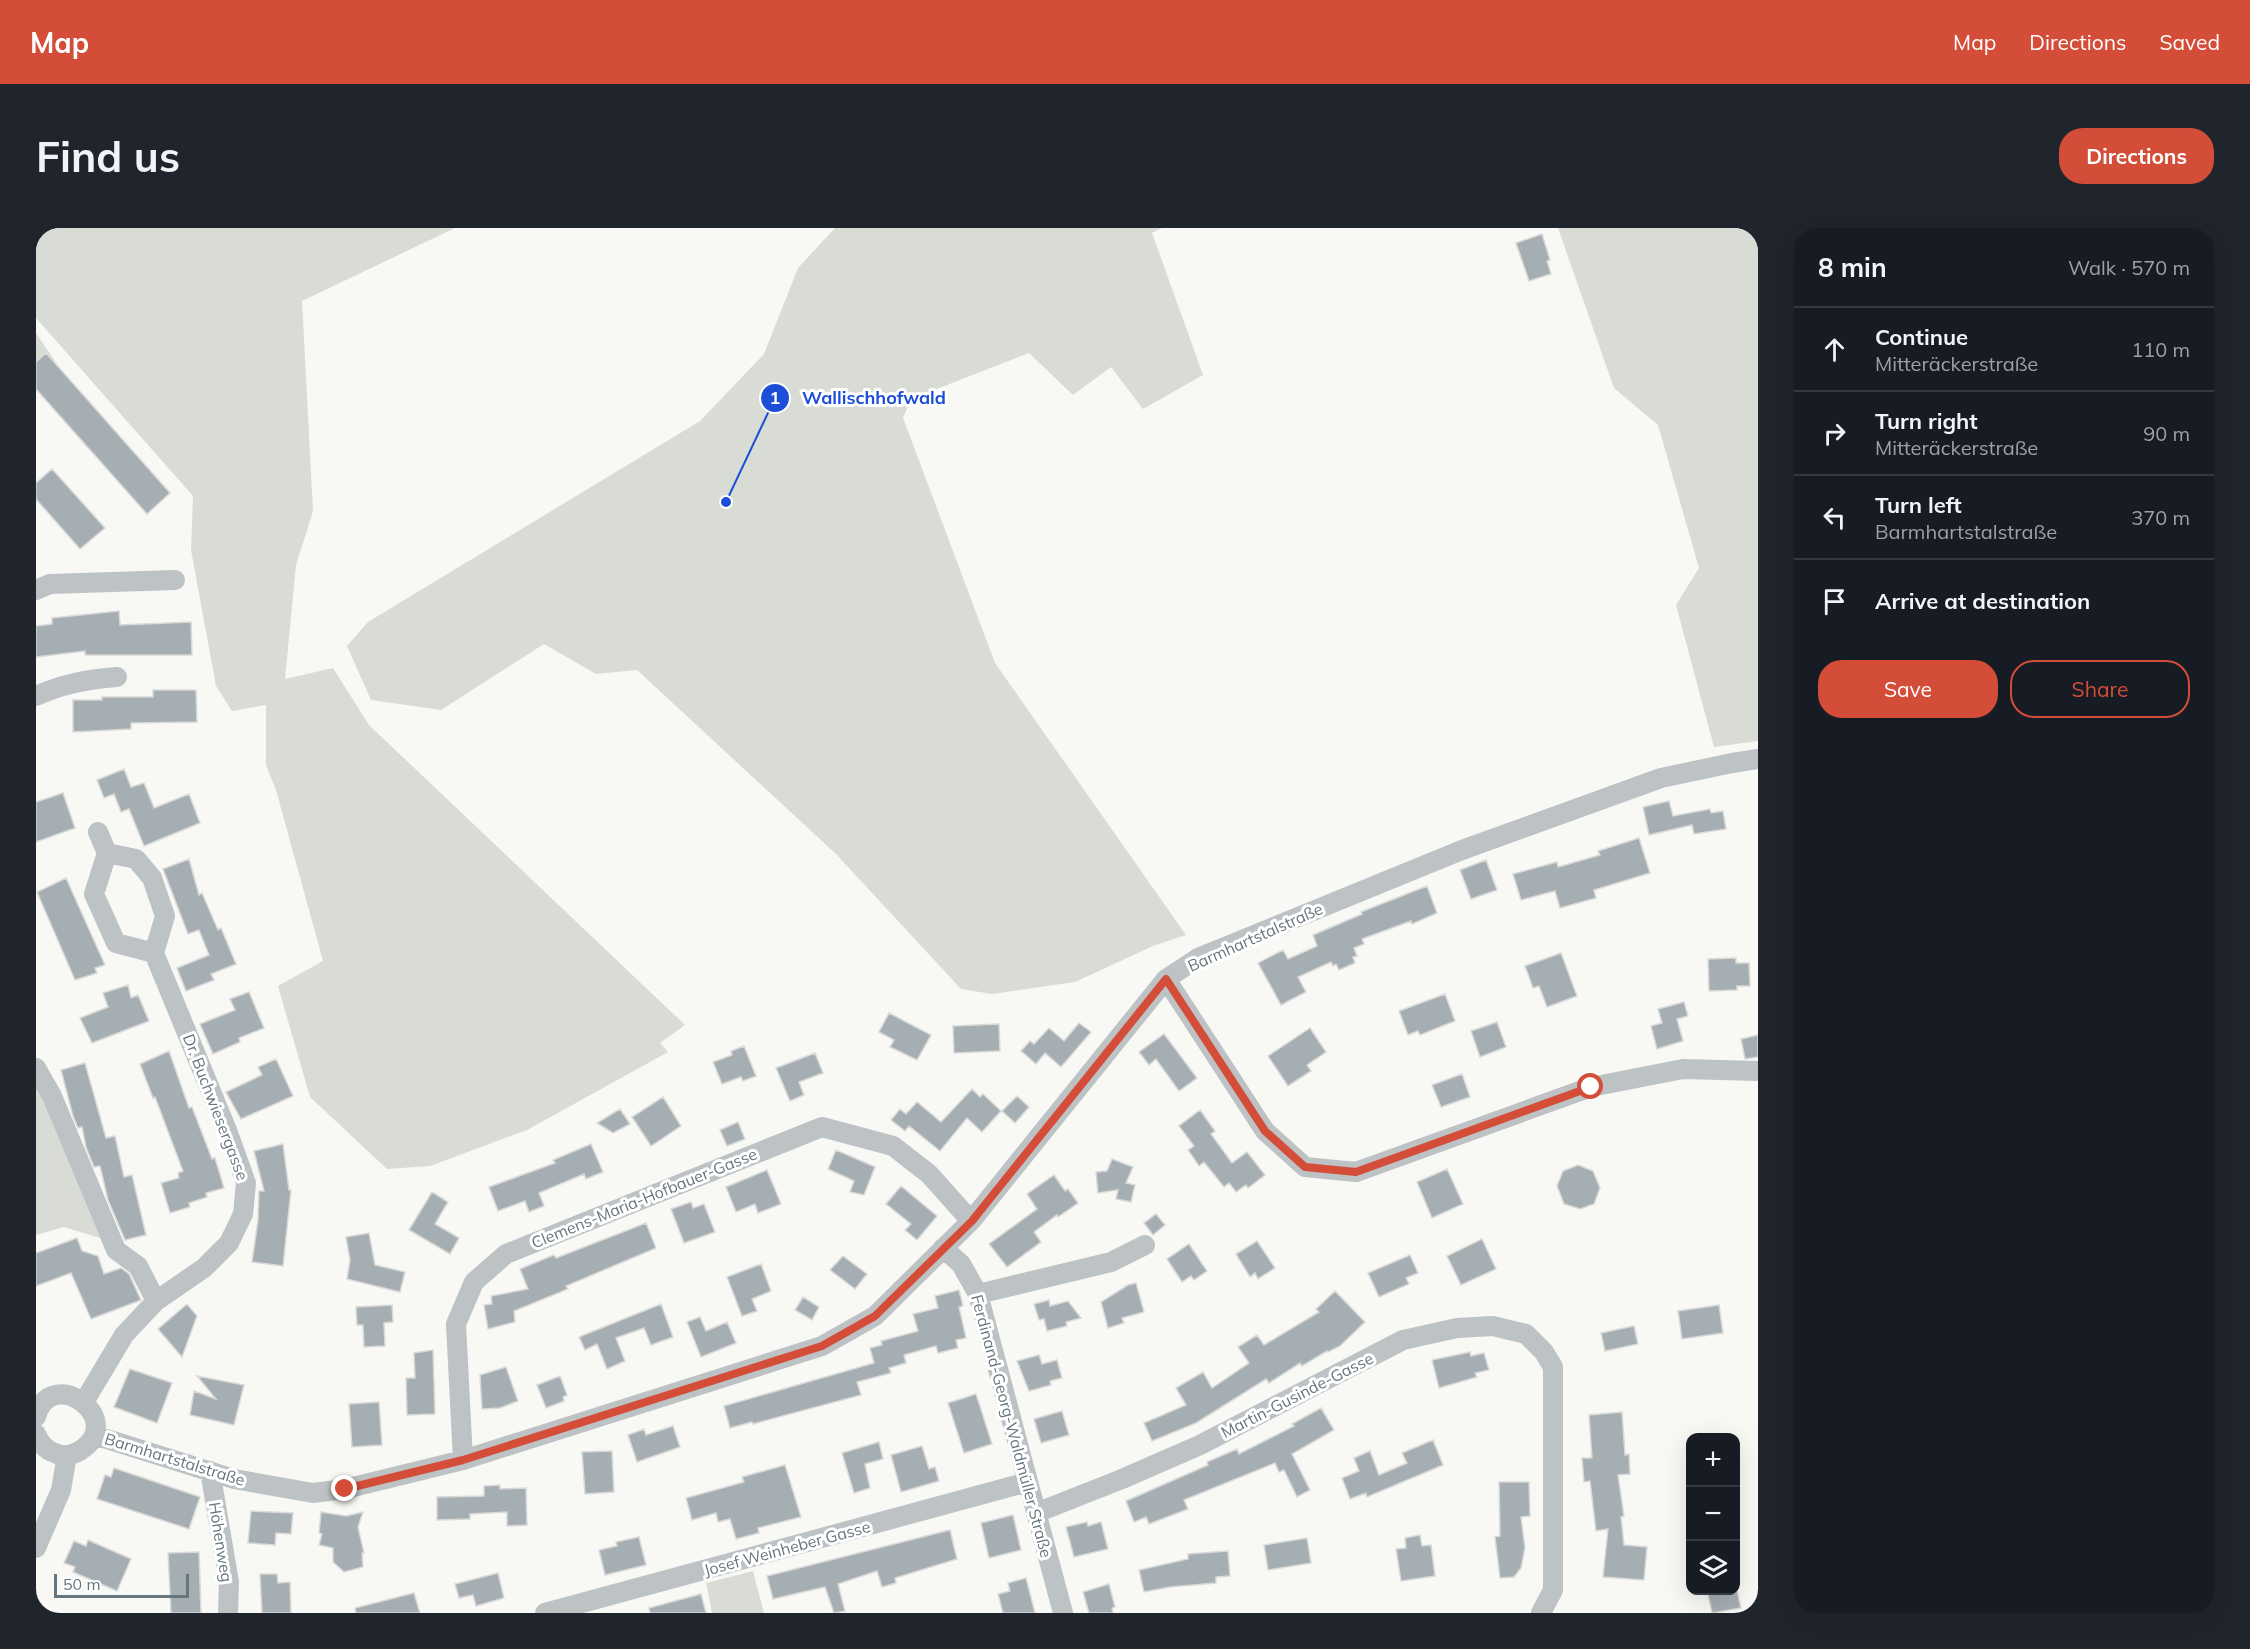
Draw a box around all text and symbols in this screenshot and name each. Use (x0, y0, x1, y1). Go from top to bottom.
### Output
text: Map (30, 25, 89, 60)
text: Map (1953, 29, 1996, 55)
text: Directions (2029, 29, 2126, 55)
text: Saved (2159, 29, 2220, 55)
button: Directions (2059, 128, 2214, 184)
text: Find us (36, 130, 180, 183)
text: 8 min (1818, 251, 1887, 284)
text: Walk · 570 m (2068, 255, 2190, 280)
text: Continue (1875, 323, 1968, 351)
icon: ahead (1818, 333, 1851, 366)
text: 110 m (2131, 337, 2190, 362)
text: Mitteräckerstraße (1875, 351, 2038, 376)
callout: Wallischhofwald (760, 380, 958, 416)
text: 1 (770, 386, 780, 409)
text: Wallischhofwald (802, 386, 946, 409)
text: Turn right (1875, 407, 1978, 435)
icon: right (1818, 417, 1851, 450)
text: 90 m (2143, 421, 2190, 446)
text: Mitteräckerstraße (1875, 435, 2038, 460)
text: Turn left (1875, 491, 1962, 519)
icon: left (1818, 501, 1851, 534)
text: 370 m (2131, 505, 2190, 530)
text: Barmhartstalstraße (1875, 519, 2057, 544)
icon: arrive (1818, 585, 1851, 618)
text: Arrive at destination (1875, 587, 2090, 615)
button: Save (1818, 660, 1998, 718)
button: Share (2010, 660, 2190, 718)
street label: Barmhartstalstraße (1184, 898, 1326, 976)
street label: Dr. Buchwiesergasse (179, 1031, 253, 1183)
route start (1577, 1073, 1603, 1099)
street label: Clemens-Maria-Hofbauer-Gasse (528, 1143, 760, 1253)
street label: Ferdinand-Georg-Waldmüller Straße (967, 1292, 1057, 1560)
street label: Martin-Gusinde-Gasse (1217, 1348, 1377, 1442)
street label: Barmhartstalstraße (102, 1428, 248, 1490)
map controls (1686, 1433, 1740, 1595)
button: + (1686, 1433, 1740, 1487)
route end (331, 1475, 357, 1501)
button: − (1686, 1487, 1740, 1541)
street label: Höhenweg (205, 1500, 237, 1584)
street label: Josef Weinheber Gasse (702, 1516, 872, 1580)
button: layers (1686, 1541, 1740, 1595)
scale bar (54, 1571, 189, 1598)
text: 50 m (63, 1574, 100, 1594)

